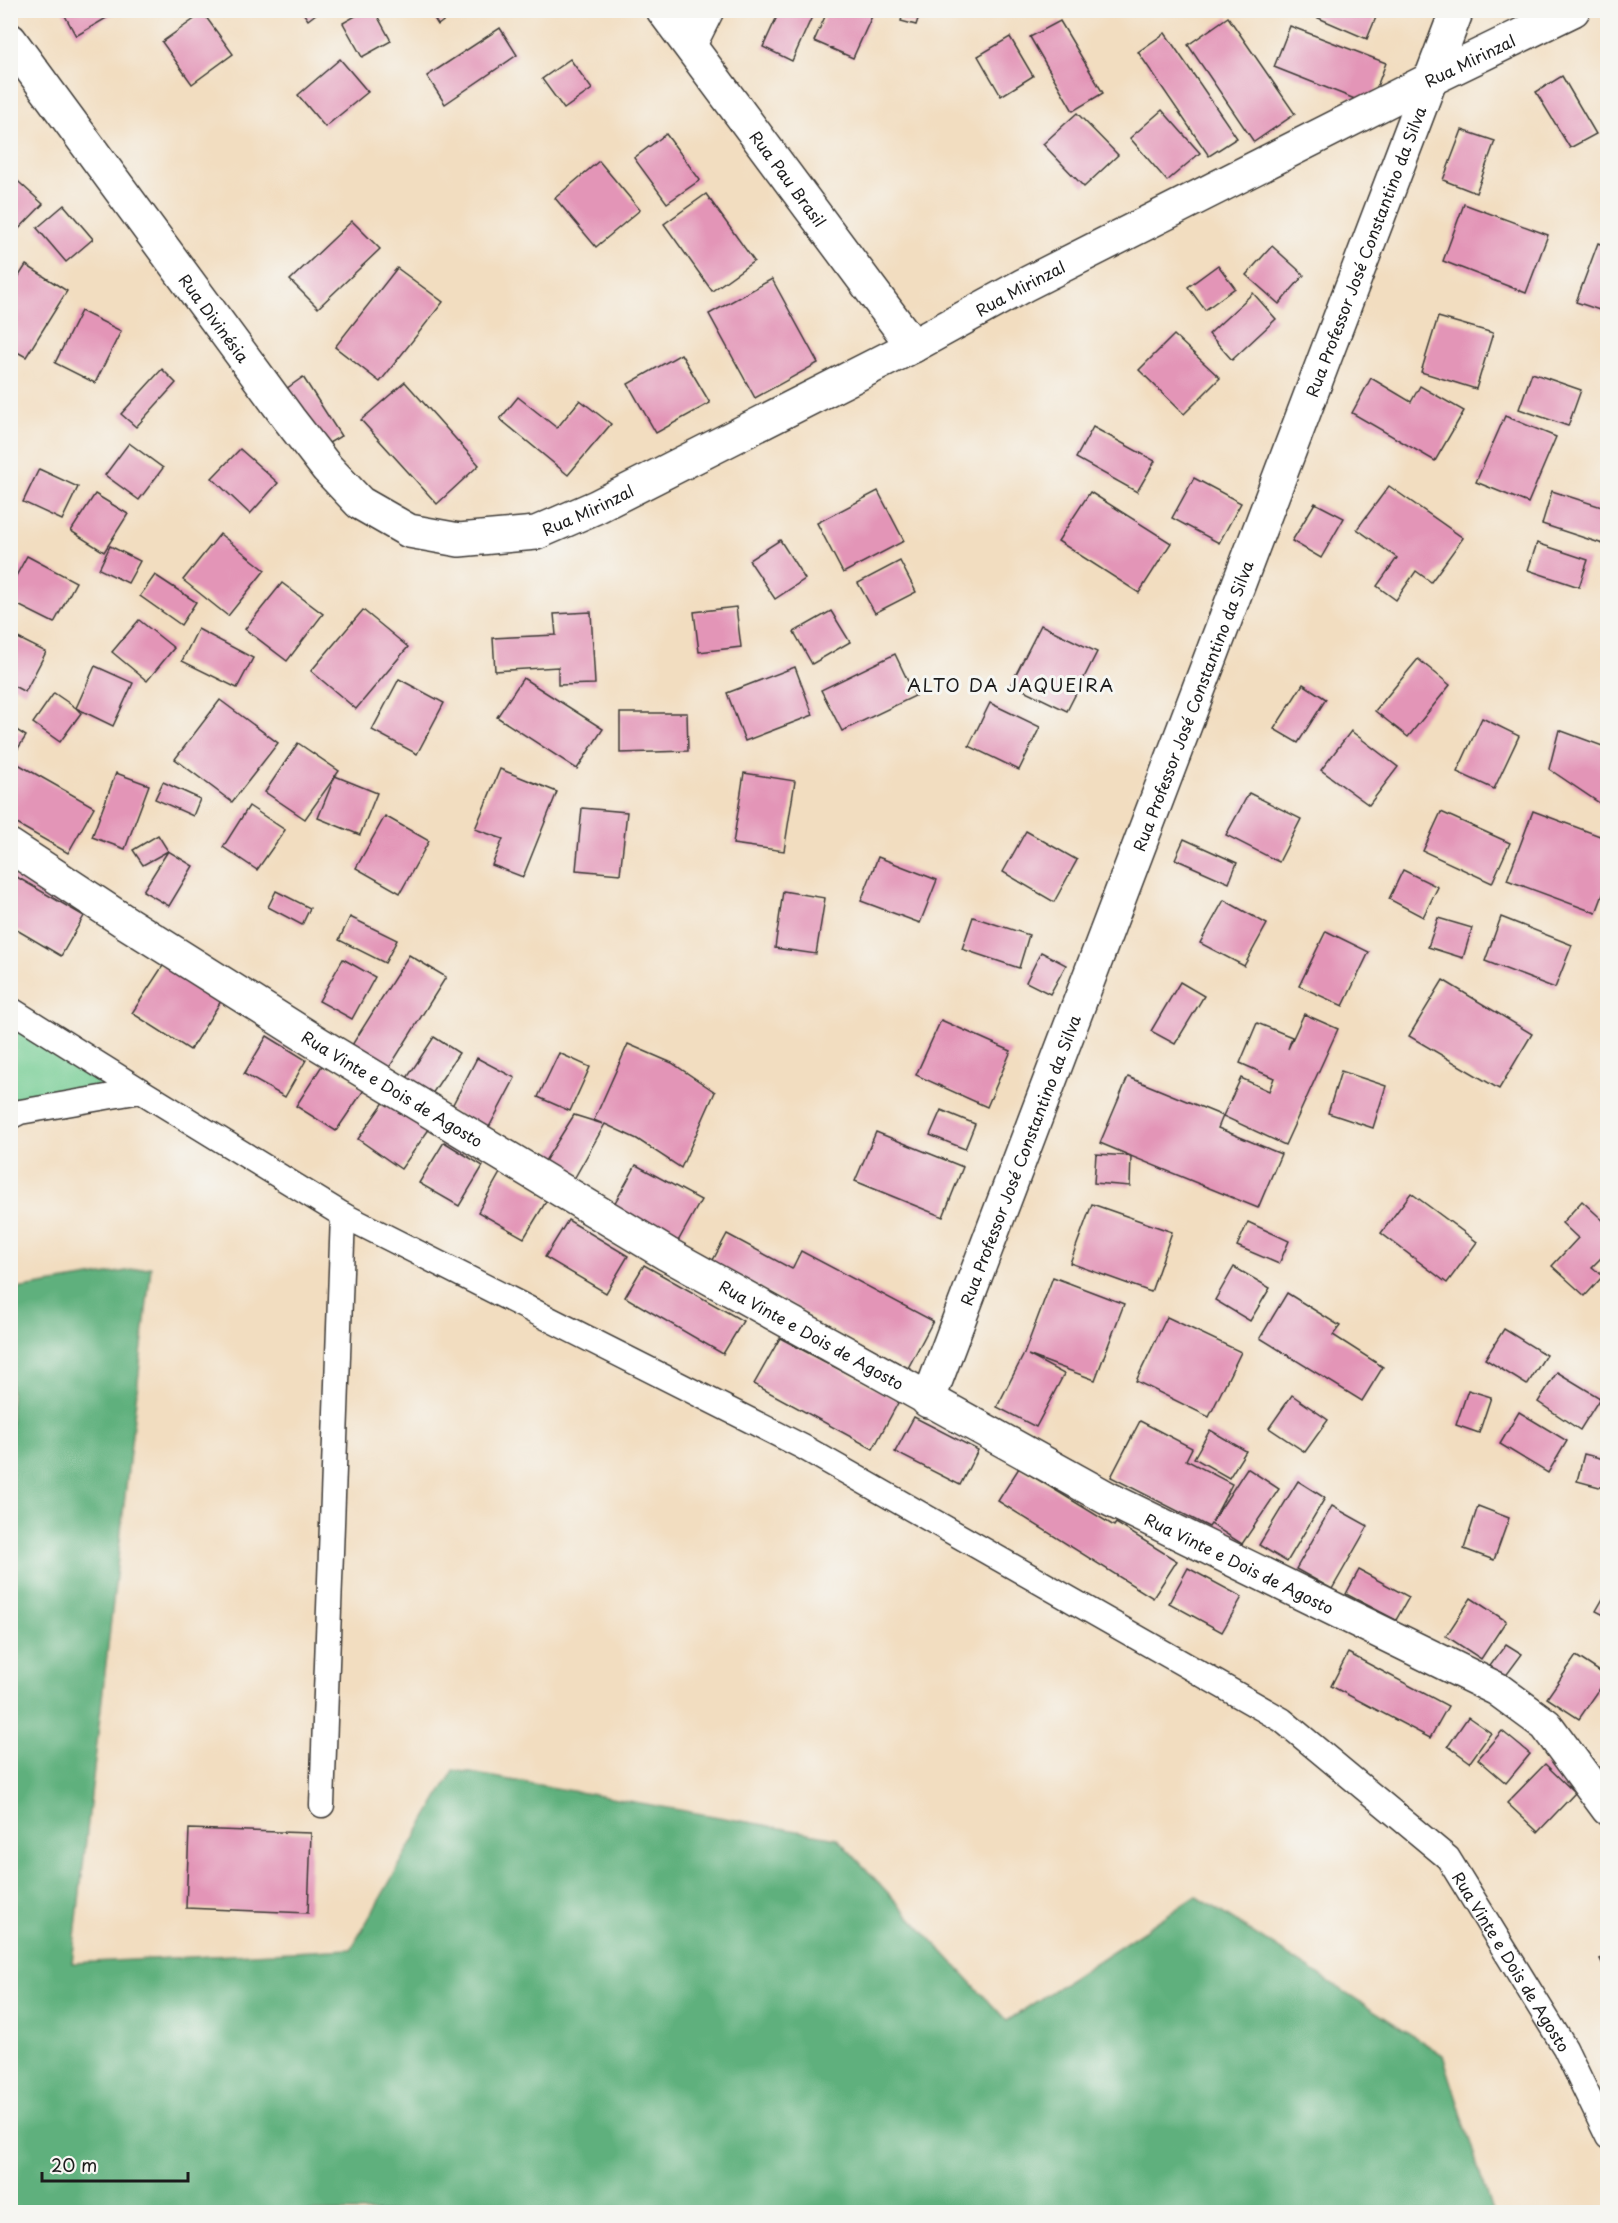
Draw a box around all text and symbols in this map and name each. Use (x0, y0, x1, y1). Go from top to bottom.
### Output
street label: Rua Mirinzal (1420, 28, 1519, 93)
street label: Rua Professor José Constantino da Silva (1299, 102, 1432, 400)
street label: Rua Pau Brasil (745, 125, 832, 232)
street label: Rua Mirinzal (971, 254, 1069, 322)
street label: Rua Divinésia (174, 268, 256, 368)
street label: Rua Mirinzal (538, 478, 638, 541)
street label: Rua Professor José Constantino da Silva (1126, 557, 1259, 854)
district label: ALTO DA JAQUEIRA (907, 671, 1115, 698)
street label: Rua Professor José Constantino da Silva (953, 1011, 1086, 1309)
street label: Rua Vinte e Dois de Agosto (297, 1024, 488, 1152)
street label: Rua Vinte e Dois de Agosto (715, 1273, 909, 1395)
street label: Rua Vinte e Dois de Agosto (1141, 1506, 1338, 1619)
street label: Rua Vinte e Dois de Agosto (1447, 1867, 1577, 2056)
scale bar (42, 2145, 188, 2183)
text: 20 m (51, 2151, 97, 2178)

